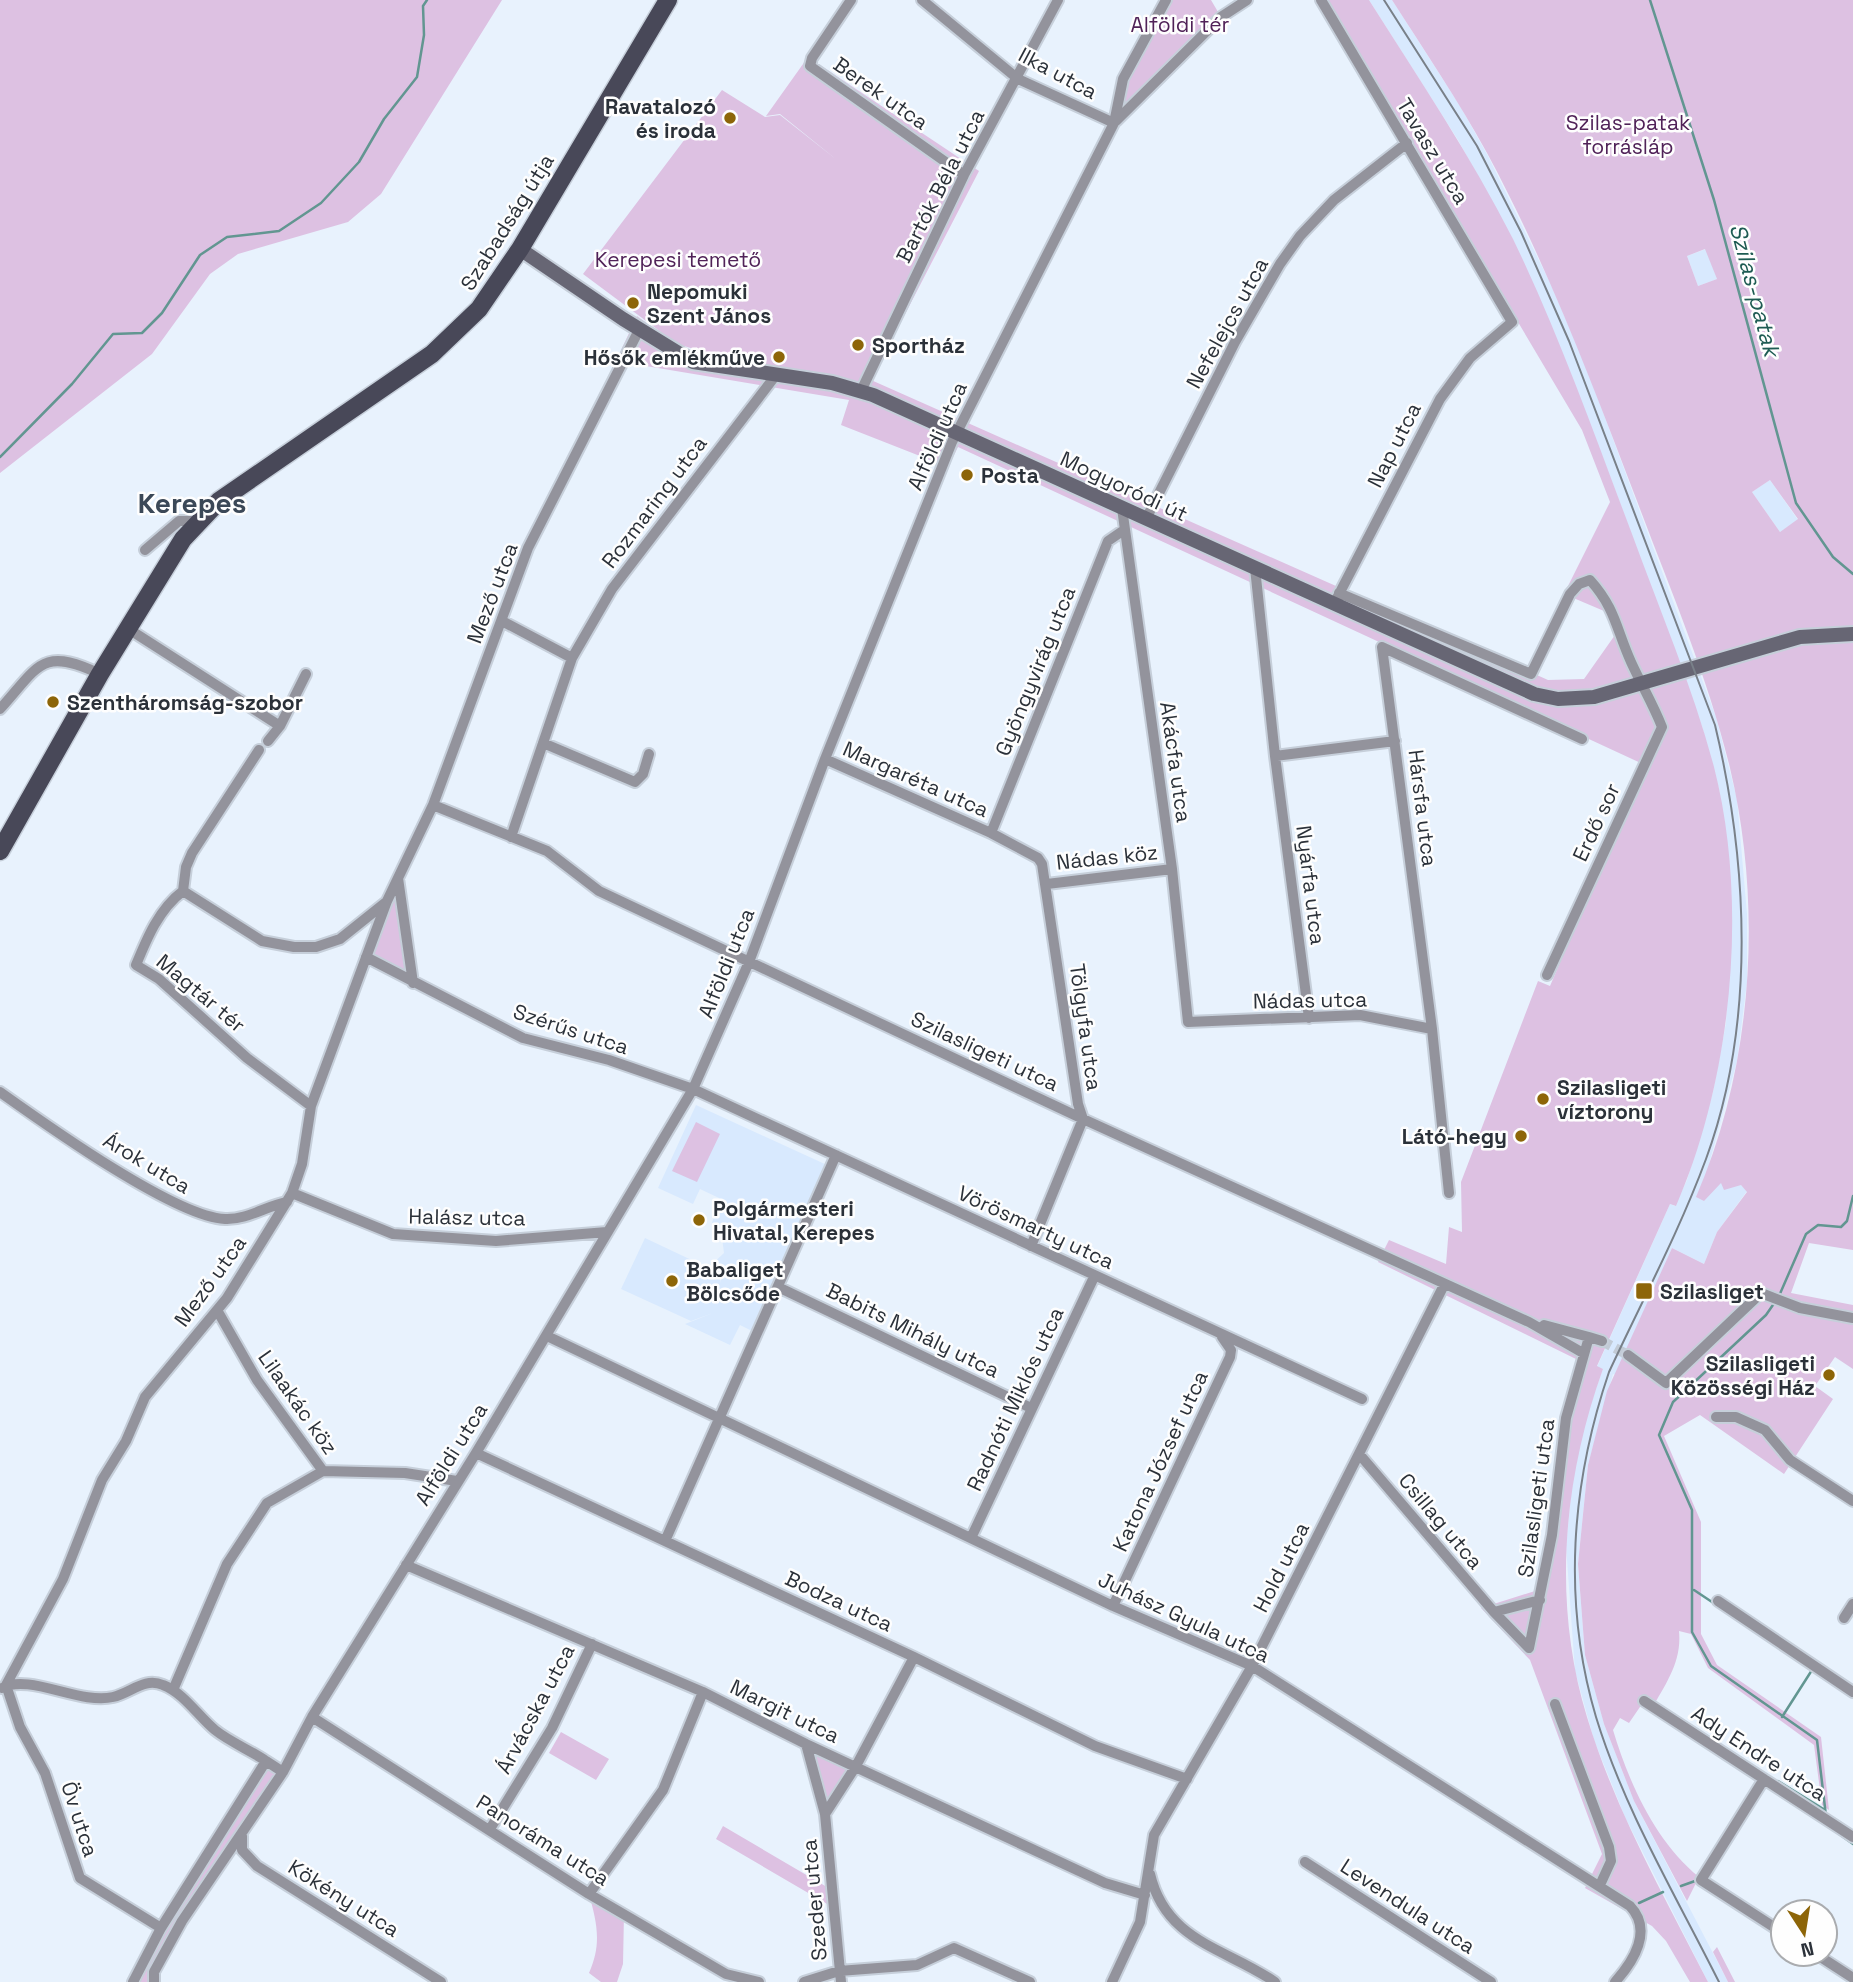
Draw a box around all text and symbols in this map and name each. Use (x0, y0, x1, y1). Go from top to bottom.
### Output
park label: Alföldi tér (1131, 11, 1230, 38)
street label: Ilka utca (1014, 41, 1102, 105)
street label: Berek utca (828, 50, 934, 136)
place label: Ravatalozó és iroda (605, 93, 716, 144)
street label: Tavasz utca (1391, 93, 1475, 209)
street label: Bartók Béla utca (890, 105, 990, 267)
park label: Szilas-patak forrásláp (1566, 109, 1690, 160)
marker: Ravatalozó és iroda (722, 110, 738, 126)
street label: Szabadság útja (454, 149, 560, 295)
water label: Szilas-patak (1723, 220, 1788, 362)
park label: Kerepesi temető (595, 246, 761, 273)
street label: Nefelejcs utca (1180, 253, 1274, 393)
place label: Nepomuki Szent János (647, 278, 771, 329)
marker: Nepomuki Szent János (625, 295, 641, 311)
place label: Sportház (872, 332, 965, 359)
marker: Sportház (850, 337, 866, 353)
place label: Hősők emlékműve (584, 344, 765, 371)
marker: Hősők emlékműve (771, 349, 787, 365)
street label: Alföldi utca (901, 377, 973, 495)
street label: Nap utca (1361, 398, 1427, 492)
street label: Rozmaring utca (596, 431, 712, 573)
street label: Mogyoródi út (1056, 445, 1192, 527)
place label: Posta (981, 462, 1039, 489)
marker: Posta (959, 467, 975, 483)
district label: Kerepes (138, 485, 246, 521)
street label: Mező utca (460, 539, 524, 647)
street label: Gyöngyvirág utca (989, 582, 1081, 760)
place label: Szentháromság-szobor (67, 689, 303, 716)
marker: Szentháromság-szobor (45, 694, 61, 710)
street label: Akácfa utca (1154, 700, 1198, 824)
street label: Margaréta utca (839, 735, 993, 823)
street label: Hársfa utca (1402, 748, 1444, 868)
street label: Erdő sor (1566, 779, 1626, 865)
street label: Nyárfa utca (1290, 824, 1332, 946)
street label: Nádas köz (1055, 838, 1159, 876)
street label: Alföldi utca (692, 904, 760, 1022)
street label: Magtár tér (151, 948, 251, 1038)
street label: Tölgyfa utca (1064, 962, 1108, 1092)
street label: Nádas utca (1253, 986, 1367, 1014)
street label: Szérűs utca (510, 998, 632, 1060)
street label: Szilasligeti utca (907, 1005, 1063, 1097)
place label: Szilasligeti víztorony (1557, 1074, 1666, 1125)
marker: Szilasligeti víztorony (1535, 1091, 1551, 1107)
place label: Látó-hegy (1402, 1123, 1507, 1150)
street label: Árok utca (98, 1126, 196, 1200)
marker: Látó-hegy (1513, 1128, 1529, 1144)
street label: Vörösmarty utca (953, 1179, 1119, 1275)
place label: Polgármesteri Hivatal, Kerepes (713, 1195, 875, 1246)
street label: Halász utca (408, 1202, 526, 1232)
marker: Polgármesteri Hivatal, Kerepes (691, 1212, 707, 1228)
street label: Mező utca (168, 1230, 252, 1332)
place label: Babaliget Bölcsőde (686, 1256, 784, 1307)
marker: Babaliget Bölcsőde (664, 1273, 680, 1289)
street label: Babits Mihály utca (822, 1276, 1004, 1384)
place label: Szilasliget (1660, 1278, 1764, 1305)
marker: Szilasliget (1634, 1281, 1654, 1301)
street label: Radnóti Miklós utca (960, 1303, 1070, 1495)
street label: Lilaakác köz (252, 1345, 344, 1459)
place label: Szilasligeti Közösségi Ház (1671, 1350, 1815, 1401)
street label: Katona József utca (1106, 1366, 1214, 1556)
marker: Szilasligeti Közösségi Ház (1821, 1367, 1837, 1383)
street label: Alföldi utca (409, 1398, 493, 1510)
street label: Szilasligeti utca (1512, 1417, 1560, 1579)
street label: Csillag utca (1393, 1467, 1489, 1575)
street label: Hold utca (1247, 1517, 1315, 1617)
street label: Bodza utca (781, 1564, 897, 1638)
street label: Juhász Gyula utca (1094, 1565, 1274, 1669)
street label: Árvácska utca (490, 1640, 580, 1778)
street label: Margit utca (726, 1673, 844, 1749)
street label: Ady Endre utca (1686, 1699, 1832, 1807)
street label: Öv utca (55, 1778, 105, 1860)
street label: Panoráma utca (471, 1788, 615, 1892)
street label: Szeder utca (795, 1838, 833, 1962)
street label: Levendula utca (1335, 1852, 1481, 1960)
street label: Kökény utca (283, 1853, 405, 1943)
north arrow (1769, 1898, 1839, 1968)
text: N (1799, 1936, 1816, 1963)

